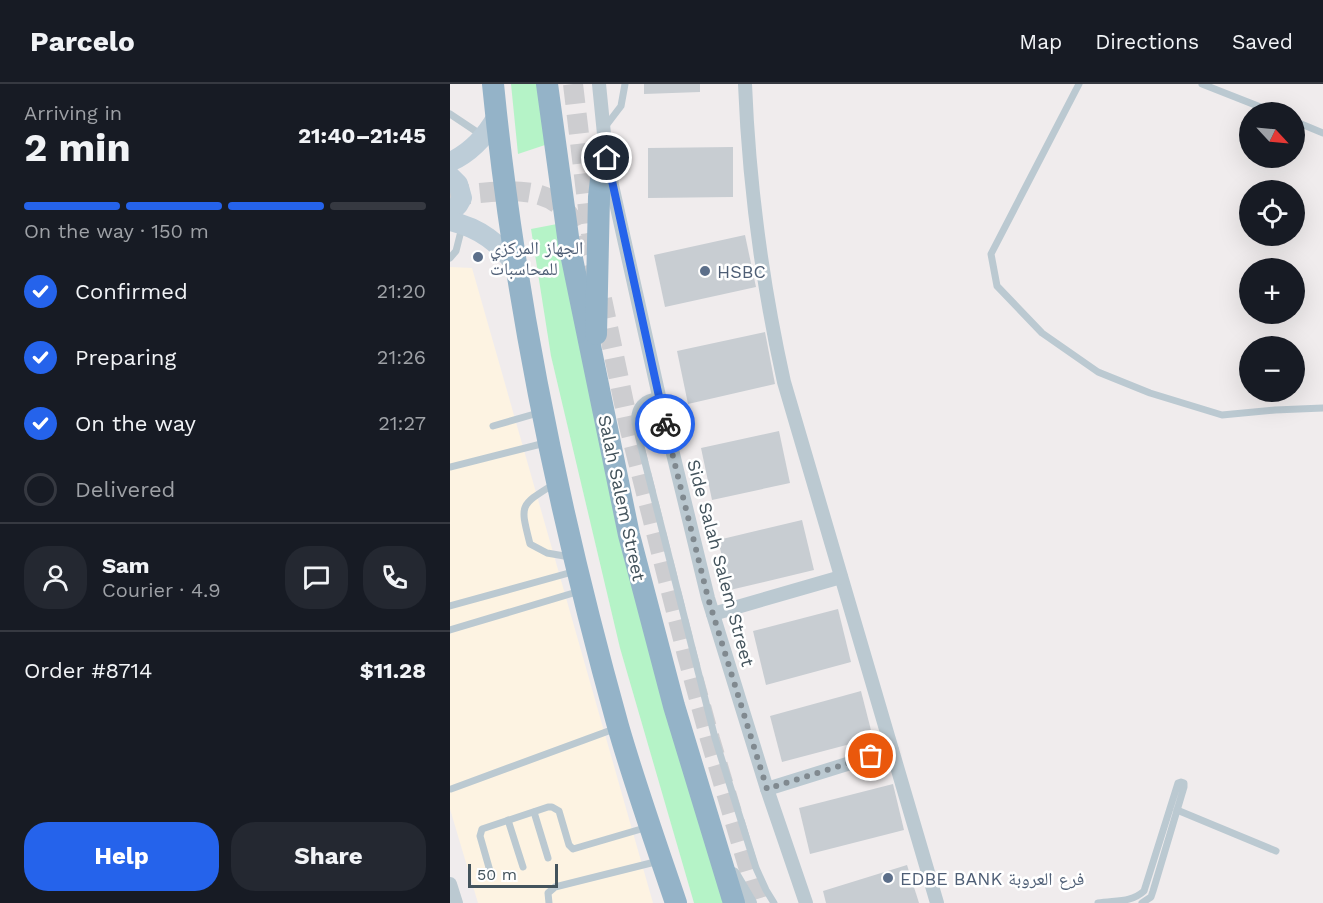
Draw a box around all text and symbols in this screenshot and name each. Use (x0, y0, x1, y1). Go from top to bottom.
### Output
text: Parcelo (30, 25, 135, 58)
text: Map (1019, 29, 1062, 54)
text: Directions (1095, 29, 1199, 54)
text: Saved (1232, 29, 1293, 54)
text: Arriving in (24, 101, 122, 125)
north arrow (1239, 102, 1305, 168)
map controls (1239, 102, 1305, 402)
text: 21:40–21:45 (298, 123, 426, 148)
text: 2 min (24, 125, 131, 170)
pin (581, 132, 632, 183)
icon: home (590, 141, 623, 174)
button: locate (1239, 180, 1305, 246)
text: On the way · 150 m (24, 219, 209, 243)
place label: الجهاز المركزي للمحاسبات (490, 237, 583, 279)
marker: الجهاز المركزي للمحاسبات (471, 250, 485, 264)
button: + (1239, 258, 1305, 324)
place label: HSBC (717, 261, 766, 282)
marker: HSBC (698, 264, 712, 278)
icon: check (24, 275, 57, 308)
text: Confirmed (75, 279, 188, 304)
text: 21:20 (377, 279, 426, 303)
button: − (1239, 336, 1305, 402)
icon: check (24, 341, 57, 374)
text: Preparing (75, 345, 176, 370)
text: 21:26 (377, 345, 426, 369)
courier (635, 394, 695, 454)
icon: check (24, 407, 57, 440)
icon: bike (649, 408, 682, 441)
text: On the way (75, 411, 196, 436)
text: 21:27 (378, 411, 426, 435)
street label: Salah Salem Street (594, 413, 650, 583)
street label: Side Salah Salem Street (683, 457, 759, 669)
text: Delivered (75, 477, 175, 502)
button: person (24, 546, 87, 609)
button: chat (285, 546, 348, 609)
button: phone (363, 546, 426, 609)
text: Sam (102, 553, 150, 578)
text: Courier · 4.9 (102, 578, 221, 602)
text: Order #8714 (24, 658, 153, 683)
text: $11.28 (360, 658, 426, 683)
pin (845, 730, 896, 781)
icon: bag (854, 739, 887, 772)
button: Help (24, 822, 219, 891)
button: Share (231, 822, 426, 891)
scale bar (468, 861, 558, 888)
text: 50 m (477, 865, 517, 884)
place label: EDBE BANK فرع العروبة (900, 868, 1084, 890)
marker: EDBE BANK فرع العروبة (881, 871, 895, 885)

